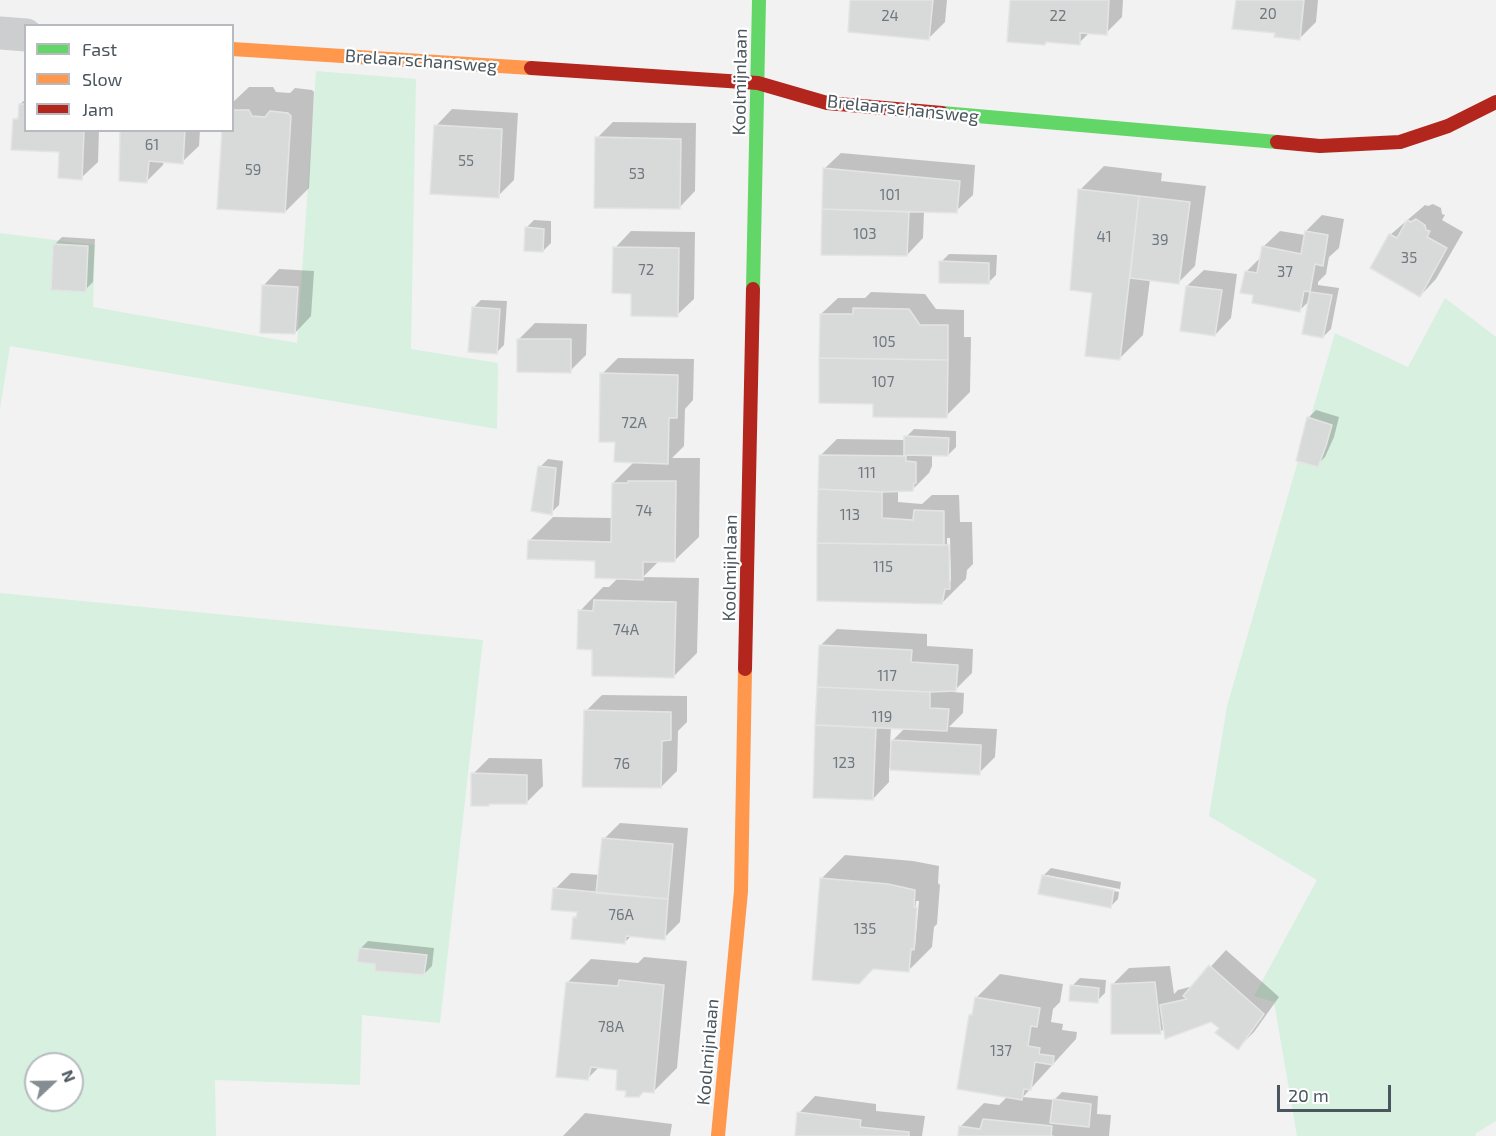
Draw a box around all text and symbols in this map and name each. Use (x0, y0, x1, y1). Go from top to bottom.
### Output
house number: 20 (1259, 5, 1277, 23)
house number: 24 (881, 7, 899, 25)
house number: 22 (1050, 7, 1066, 25)
legend (24, 24, 234, 132)
street label: Koolmijnlaan (728, 28, 752, 136)
text: Fast (82, 38, 117, 60)
street label: Brelaarschansweg (344, 45, 498, 77)
text: Slow (82, 68, 122, 90)
street label: Brelaarschansweg (826, 90, 980, 128)
text: Jam (82, 98, 114, 120)
house number: 61 (145, 136, 159, 154)
house number: 55 (458, 152, 474, 170)
house number: 59 (245, 161, 261, 179)
house number: 53 (629, 165, 645, 183)
house number: 101 (880, 186, 900, 204)
house number: 103 (853, 225, 877, 243)
house number: 41 (1096, 228, 1112, 246)
house number: 39 (1152, 231, 1168, 249)
house number: 35 (1401, 249, 1417, 267)
house number: 72 (638, 261, 654, 279)
house number: 37 (1277, 263, 1293, 281)
house number: 105 (872, 333, 896, 351)
house number: 107 (872, 373, 894, 391)
house number: 72A (621, 414, 647, 432)
house number: 111 (858, 464, 876, 482)
house number: 74 (636, 502, 652, 520)
house number: 113 (840, 506, 860, 524)
street label: Koolmijnlaan (718, 514, 742, 622)
house number: 115 (873, 558, 893, 576)
house number: 74A (613, 621, 639, 639)
house number: 117 (877, 667, 897, 685)
house number: 119 (872, 708, 892, 726)
house number: 123 (833, 754, 855, 772)
house number: 76 (614, 755, 630, 773)
house number: 76A (608, 906, 634, 924)
house number: 135 (854, 920, 876, 938)
street label: Koolmijnlaan (693, 998, 723, 1106)
house number: 78A (598, 1018, 624, 1036)
house number: 137 (990, 1042, 1012, 1060)
north arrow (24, 1052, 84, 1112)
text: N (58, 1067, 80, 1085)
scale bar (1280, 1073, 1394, 1111)
text: 20 m (1288, 1084, 1329, 1106)

